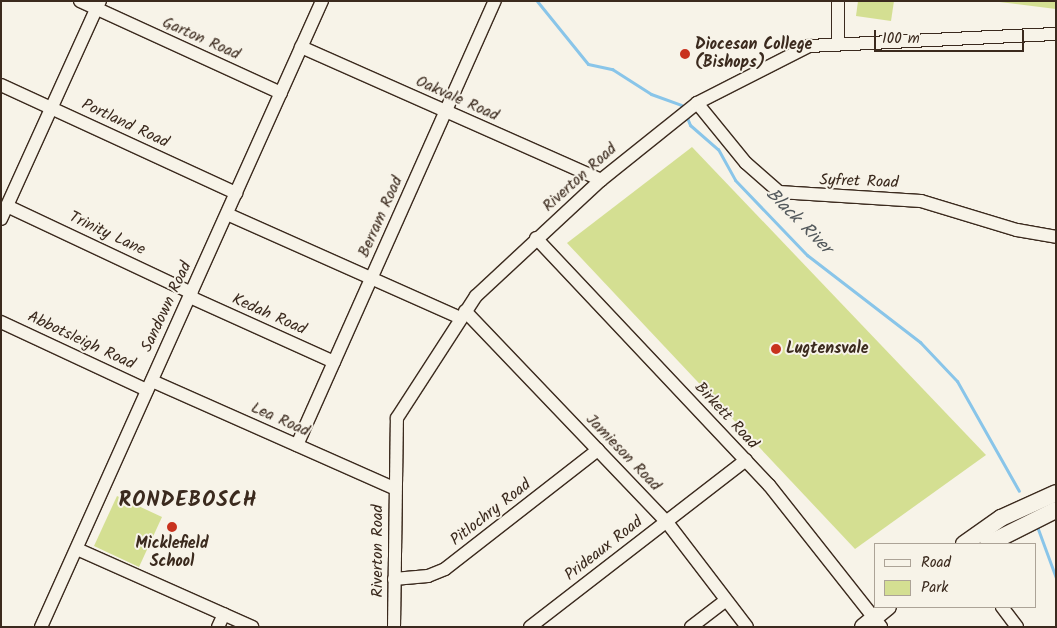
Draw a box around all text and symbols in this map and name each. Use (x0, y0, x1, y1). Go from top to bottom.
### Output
street label: Garton Road (159, 13, 243, 65)
scale bar (877, 20, 1027, 52)
text: 100 m (882, 27, 920, 51)
place label: Diocesan College (Bishops) (695, 35, 812, 73)
marker: Diocesan College (Bishops) (679, 48, 691, 60)
street label: Oakvale Road (413, 72, 501, 126)
street label: Portland Road (78, 95, 172, 153)
street label: Riverton Road (539, 140, 621, 216)
street label: Syfret Road (819, 171, 899, 193)
street label: Berram Road (355, 173, 407, 261)
water label: Black River (761, 185, 835, 259)
street label: Trinity Lane (66, 208, 148, 260)
street label: Sandown Road (138, 259, 196, 355)
street label: Kedah Road (229, 290, 309, 340)
street label: Abbotsleigh Road (24, 308, 138, 374)
place label: Lugtensvale (786, 339, 869, 359)
marker: Lugtensvale (770, 343, 782, 355)
street label: Birkett Road (690, 378, 762, 454)
street label: Lea Road (248, 399, 312, 441)
street label: Jamieson Road (581, 410, 665, 496)
street label: Pitlochry Road (447, 476, 535, 550)
district label: RONDEBOSCH (117, 488, 259, 514)
street label: Riverton Road (368, 505, 388, 597)
street label: Prideaux Road (561, 513, 647, 585)
marker: Micklefield School (166, 521, 178, 533)
place label: Micklefield School (135, 534, 209, 572)
legend (874, 543, 1037, 608)
text: Road (921, 551, 951, 575)
text: Park (921, 576, 948, 600)

